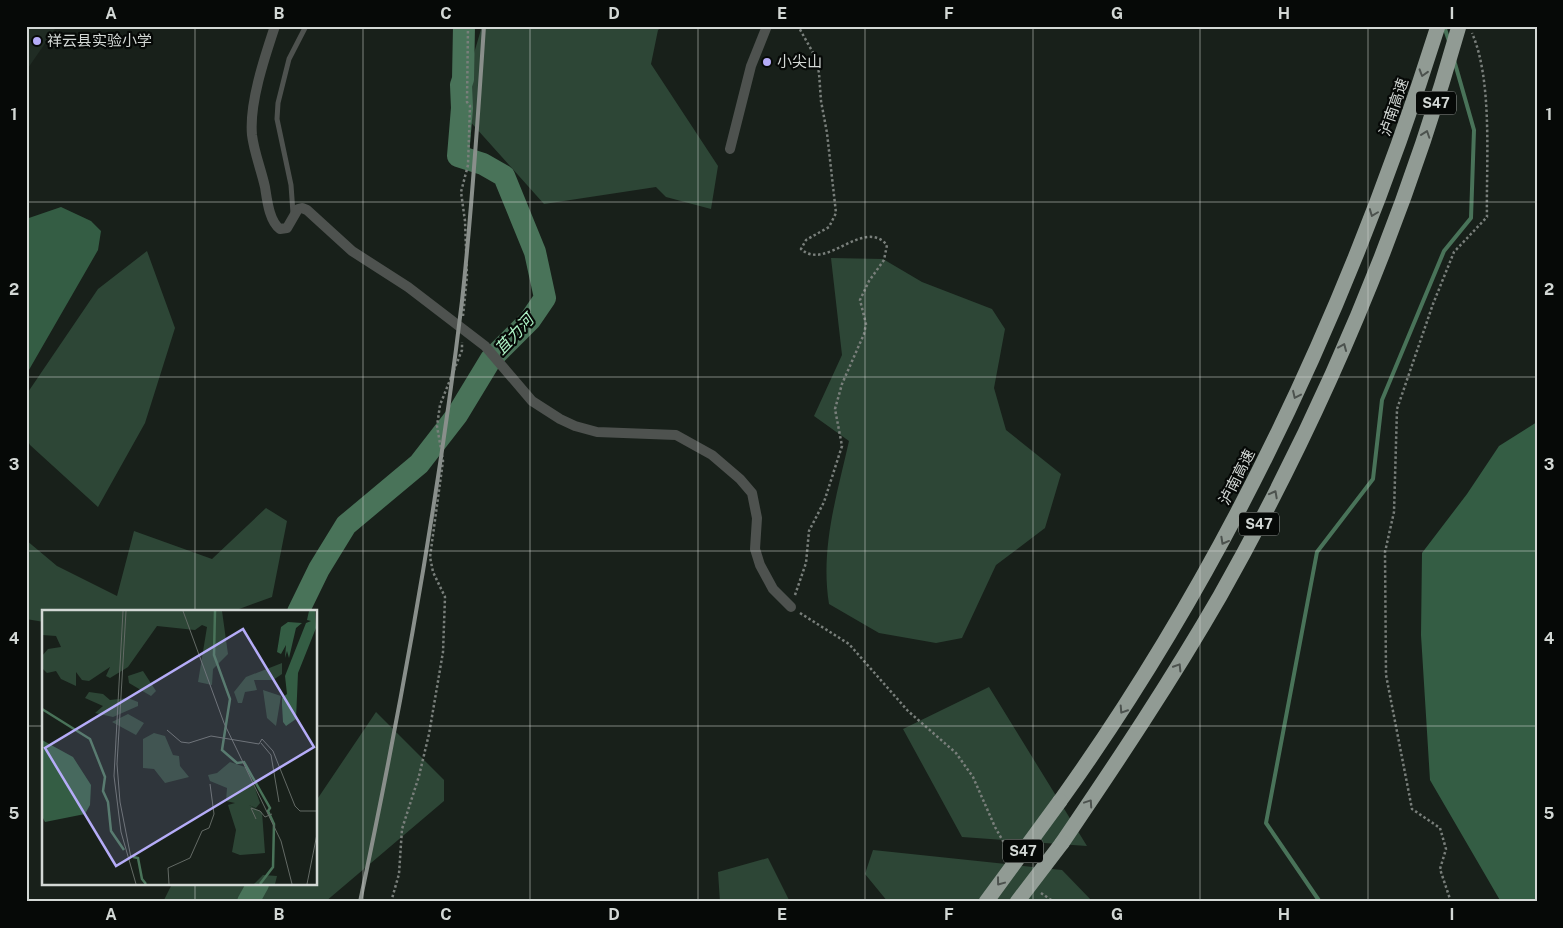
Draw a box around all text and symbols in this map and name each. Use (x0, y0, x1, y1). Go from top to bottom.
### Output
text: A (105, 4, 117, 23)
text: B (274, 4, 285, 23)
text: C (440, 4, 452, 23)
text: D (608, 4, 620, 23)
text: E (777, 4, 787, 23)
text: F (944, 4, 954, 23)
text: G (1111, 4, 1123, 23)
text: H (1278, 4, 1290, 23)
text: I (1450, 4, 1454, 23)
place label: 祥云县实验小学 (47, 32, 152, 49)
marker: 祥云县实验小学 (31, 35, 43, 47)
place label: 小尖山 (777, 53, 822, 70)
marker: 小尖山 (761, 56, 773, 68)
one-way arrow (1419, 68, 1429, 76)
street label: 泸南高速 (1376, 76, 1411, 138)
road number: S47 (1416, 92, 1456, 115)
text: 1 (11, 105, 17, 124)
text: 1 (1546, 105, 1552, 124)
one-way arrow (1420, 130, 1430, 138)
one-way arrow (1369, 209, 1379, 217)
text: 2 (9, 280, 19, 299)
text: 2 (1544, 280, 1554, 299)
water label: 苴力河 (491, 308, 540, 358)
one-way arrow (1337, 343, 1348, 352)
one-way arrow (1292, 390, 1302, 399)
street label: 泸南高速 (1215, 446, 1258, 507)
text: 3 (9, 455, 19, 474)
text: 3 (1544, 455, 1554, 474)
one-way arrow (1268, 491, 1278, 500)
road number: S47 (1239, 512, 1279, 536)
one-way arrow (1220, 535, 1230, 544)
inset map (42, 610, 318, 886)
text: 4 (9, 629, 20, 648)
text: 4 (1544, 629, 1555, 648)
one-way arrow (1171, 663, 1181, 672)
one-way arrow (1119, 705, 1129, 714)
one-way arrow (1083, 799, 1092, 809)
text: 5 (9, 804, 20, 823)
text: 5 (1544, 804, 1555, 823)
road number: S47 (1003, 839, 1043, 862)
one-way arrow (997, 876, 1006, 886)
text: A (105, 905, 117, 924)
text: B (274, 905, 285, 924)
text: C (440, 905, 452, 924)
text: D (608, 905, 620, 924)
text: E (777, 905, 787, 924)
text: F (944, 905, 954, 924)
text: G (1111, 905, 1123, 924)
text: H (1278, 905, 1290, 924)
text: I (1450, 905, 1454, 924)

